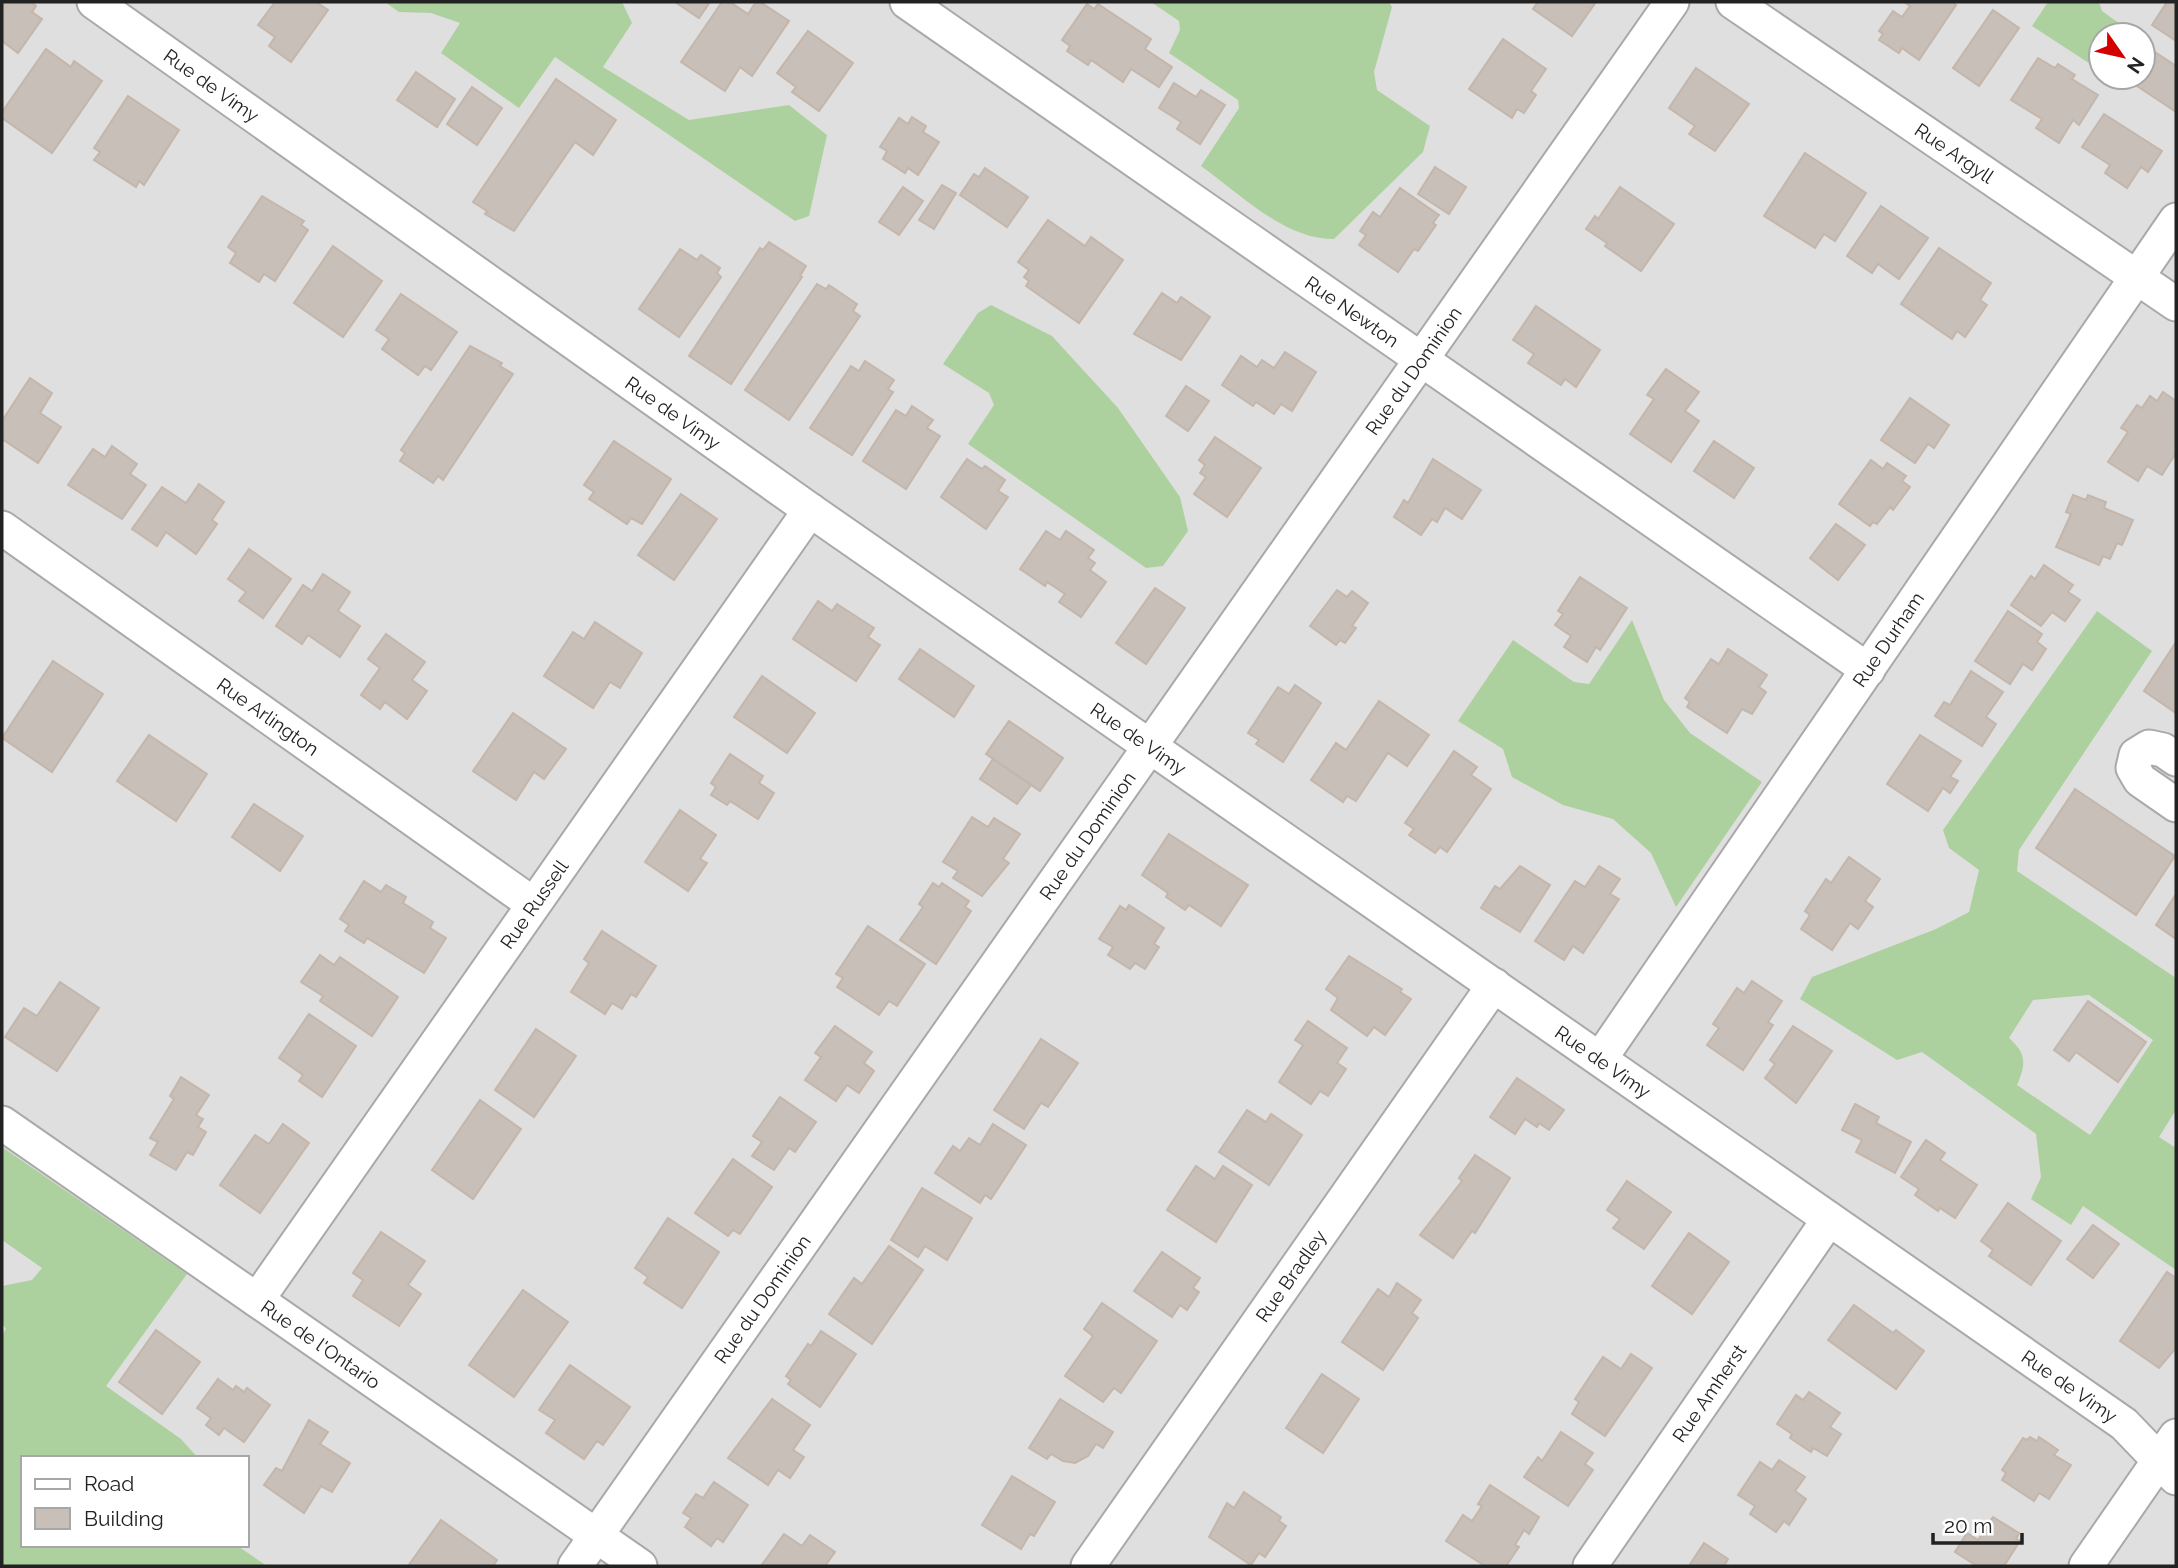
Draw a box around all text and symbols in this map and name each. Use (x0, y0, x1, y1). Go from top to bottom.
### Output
north arrow (2087, 21, 2157, 91)
street label: Rue de Vimy (160, 44, 263, 127)
text: N (2123, 53, 2149, 78)
street label: Rue Argyll (1911, 118, 1999, 188)
street label: Rue Newton (1301, 271, 1403, 352)
street label: Rue du Dominion (1361, 302, 1466, 439)
street label: Rue de Vimy (621, 372, 725, 454)
street label: Rue Durham (1848, 588, 1928, 691)
street label: Rue Arlington (213, 673, 323, 760)
street label: Rue de Vimy (1086, 698, 1190, 779)
street label: Rue du Dominion (1035, 767, 1140, 904)
street label: Rue Russell (495, 855, 573, 953)
street label: Rue de Vimy (1551, 1021, 1655, 1103)
street label: Rue Bradley (1251, 1226, 1331, 1326)
street label: Rue du Dominion (710, 1231, 815, 1368)
street label: Rue de l'Ontario (257, 1295, 385, 1393)
street label: Rue Amherst (1668, 1339, 1751, 1446)
street label: Rue de Vimy (2017, 1345, 2121, 1427)
legend (21, 1456, 248, 1547)
text: Road (84, 1471, 134, 1496)
scale bar (1933, 1502, 2022, 1546)
text: Building (84, 1506, 164, 1531)
text: 20 m (1944, 1513, 1992, 1538)

